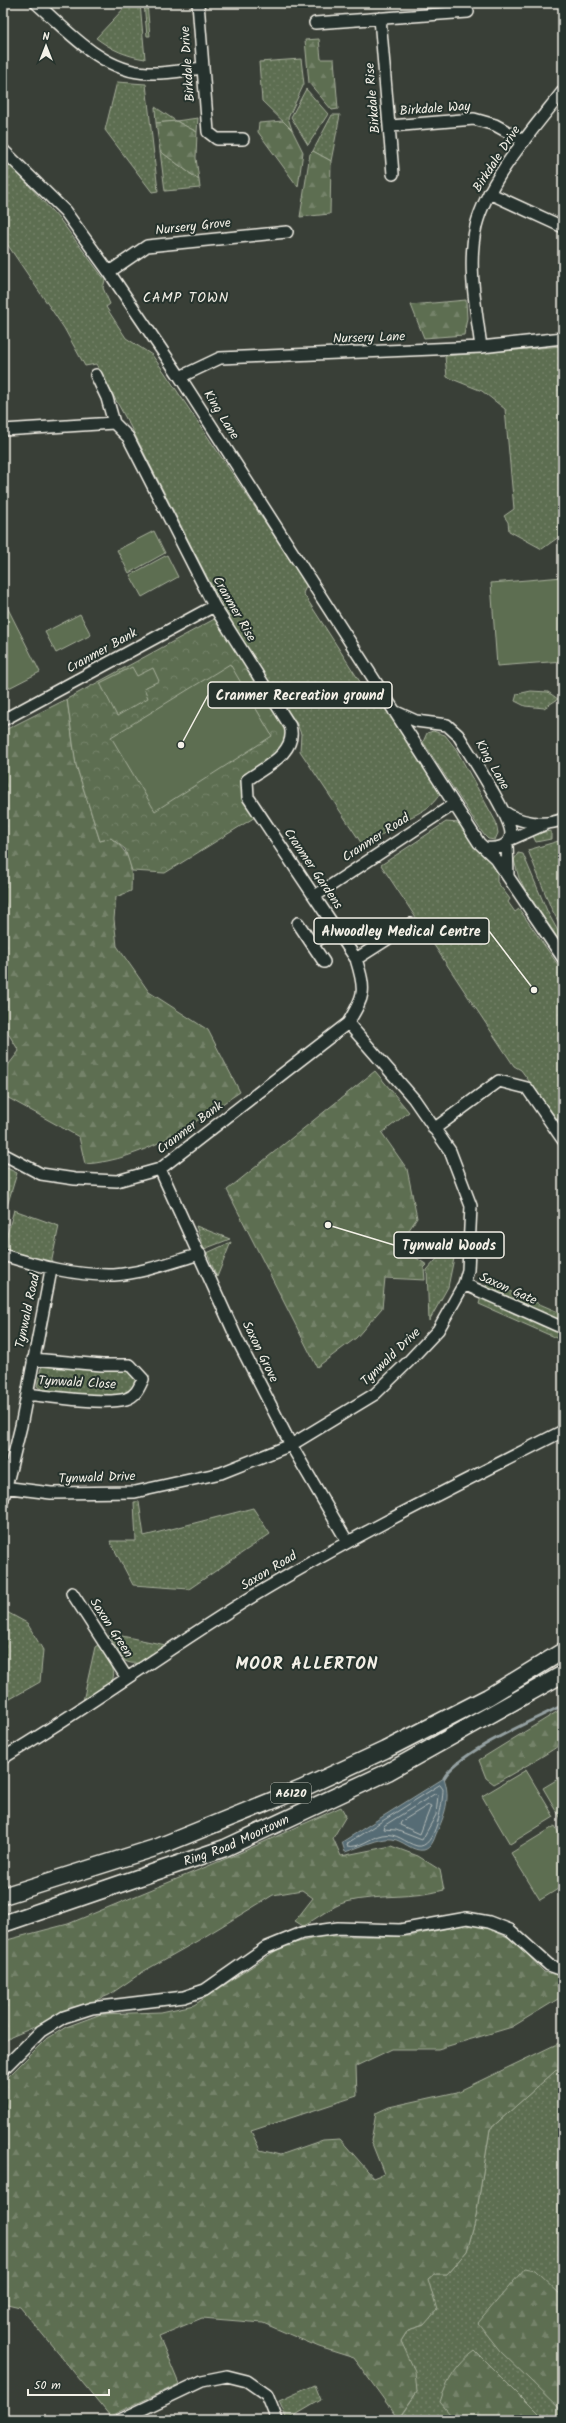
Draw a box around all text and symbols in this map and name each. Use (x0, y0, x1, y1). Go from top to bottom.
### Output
street label: Birkdale Drive (175, 25, 201, 103)
north arrow (26, 26, 66, 66)
text: N (43, 28, 50, 46)
street label: Birkdale Rise (359, 62, 387, 134)
street label: Birkdale Way (399, 96, 472, 122)
street label: Birkdale Drive (468, 121, 527, 196)
street label: Nursery Grove (154, 213, 232, 241)
district label: CAMP TOWN (143, 287, 229, 309)
street label: Nursery Lane (332, 326, 406, 350)
street label: King Lane (198, 386, 245, 444)
street label: Cranmer Rise (207, 572, 261, 646)
street label: Cranmer Bank (63, 622, 142, 679)
callout: Cranmer Recreation ground (208, 682, 392, 708)
text: Cranmer Recreation ground (216, 685, 385, 707)
street label: King Lane (469, 736, 515, 794)
street label: Cranmer Road (338, 808, 414, 868)
street label: Cranmer Gardens (278, 824, 348, 914)
callout: Alwoodley Medical Centre (314, 918, 489, 944)
text: Alwoodley Medical Centre (321, 921, 481, 943)
street label: Cranmer Bank (152, 1096, 228, 1160)
callout: Tynwald Woods (394, 1232, 504, 1258)
text: Tynwald Woods (402, 1235, 497, 1257)
street label: Saxon Gate (476, 1267, 540, 1311)
street label: Tynwald Road (10, 1271, 46, 1350)
street label: Saxon Grove (236, 1318, 284, 1386)
street label: Tynwald Drive (356, 1323, 426, 1391)
street label: Tynwald Close (38, 1370, 117, 1396)
street label: Tynwald Drive (58, 1466, 136, 1490)
street label: Saxon Road (237, 1546, 302, 1596)
street label: Saxon Green (84, 1594, 138, 1662)
district label: MOOR ALLERTON (235, 1651, 379, 1678)
road number: A6120 (271, 1783, 311, 1803)
street label: Ring Road Moortown (181, 1809, 293, 1872)
scale bar (28, 2371, 109, 2397)
text: 50 m (34, 2376, 61, 2395)

